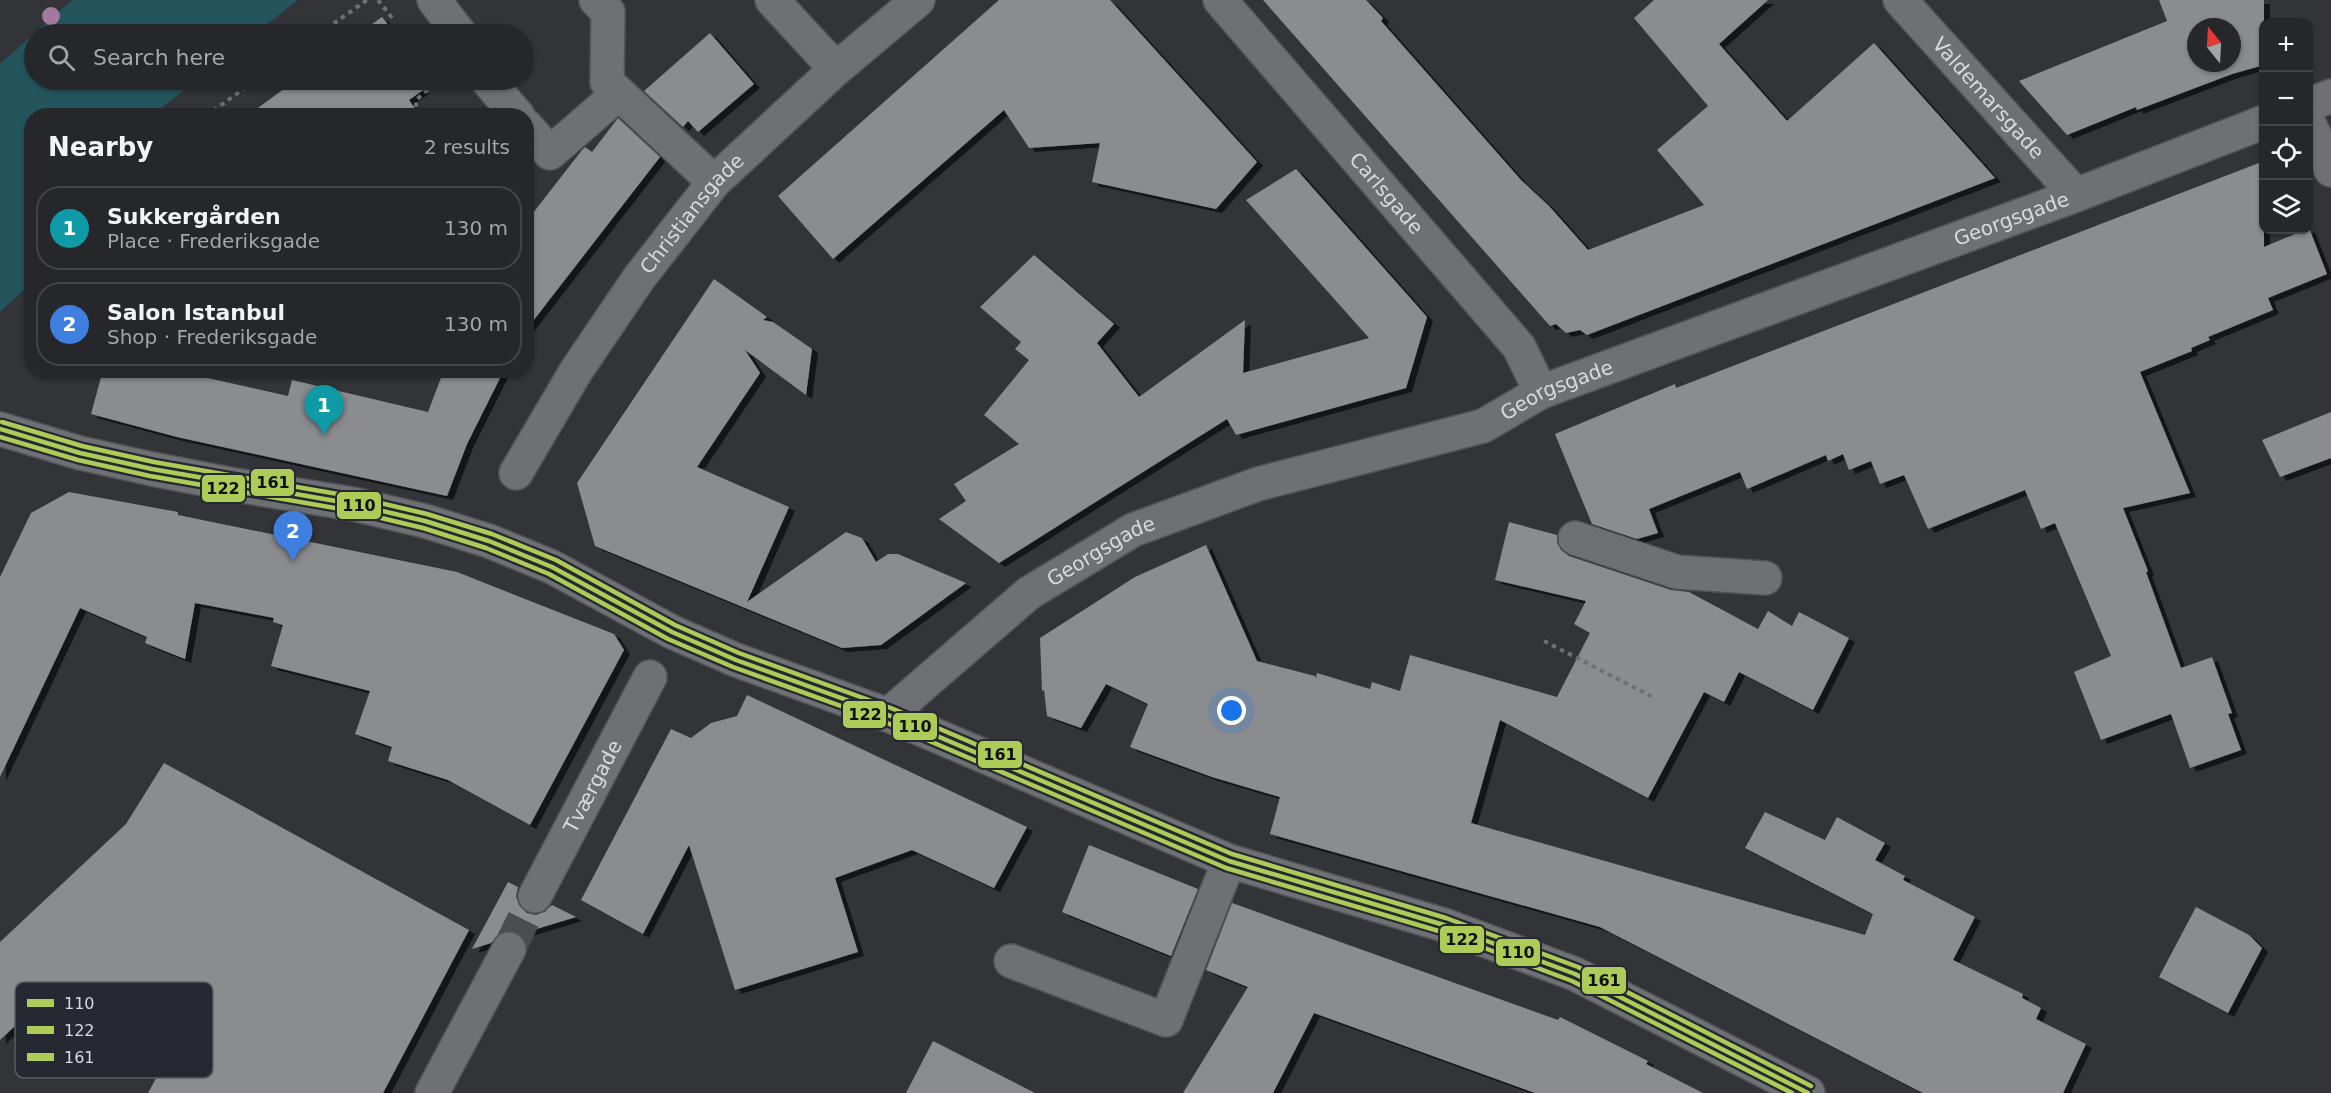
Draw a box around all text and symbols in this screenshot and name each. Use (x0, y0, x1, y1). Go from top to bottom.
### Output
north arrow (2187, 18, 2241, 72)
map controls (2259, 18, 2313, 234)
button: + (2259, 18, 2313, 72)
search box (24, 24, 534, 90)
street label: Valdemarsgade (1927, 32, 2049, 164)
icon: search (45, 41, 78, 74)
text: Search here (93, 45, 225, 70)
button: − (2259, 72, 2313, 126)
button: locate (2259, 126, 2313, 180)
text: Nearby (48, 132, 153, 162)
text: 2 results (424, 135, 510, 159)
street label: Carlsgade (1345, 147, 1428, 239)
street label: Christiansgade (635, 149, 749, 279)
button: layers (2259, 180, 2313, 234)
street label: Georgsgade (1950, 187, 2072, 251)
text: Sukkergården (107, 204, 281, 229)
text: 1 (63, 216, 76, 240)
text: 130 m (444, 216, 508, 240)
text: Place · Frederiksgade (107, 229, 320, 253)
text: Salon Istanbul (107, 300, 285, 325)
text: 2 (63, 312, 76, 336)
text: 130 m (444, 312, 508, 336)
text: Shop · Frederiksgade (107, 325, 317, 349)
street label: Georgsgade (1496, 355, 1616, 425)
pin: 1 (304, 386, 344, 435)
line badge: 161 (250, 468, 295, 497)
text: 161 (256, 473, 290, 492)
line badge: 122 (201, 474, 246, 503)
text: 122 (206, 479, 240, 498)
line badge: 110 (336, 491, 382, 520)
text: 110 (342, 496, 376, 515)
street label: Georgsgade (1042, 511, 1158, 591)
pin: 2 (274, 512, 312, 561)
your location (1217, 696, 1246, 725)
line badge: 122 (842, 700, 887, 729)
text: 122 (848, 705, 882, 724)
line badge: 110 (892, 712, 938, 741)
text: 110 (898, 717, 932, 736)
street label: Tværgade (558, 736, 627, 838)
line badge: 161 (977, 740, 1023, 769)
text: 161 (983, 745, 1017, 764)
line badge: 122 (1439, 925, 1485, 954)
text: 122 (1445, 930, 1479, 949)
line badge: 110 (1495, 938, 1541, 967)
text: 110 (1501, 943, 1535, 962)
line badge: 161 (1581, 966, 1627, 995)
text: 161 (1587, 971, 1621, 990)
legend (15, 982, 213, 1078)
text: 110 (64, 994, 95, 1013)
text: 122 (64, 1021, 95, 1040)
text: 161 (64, 1048, 95, 1067)

